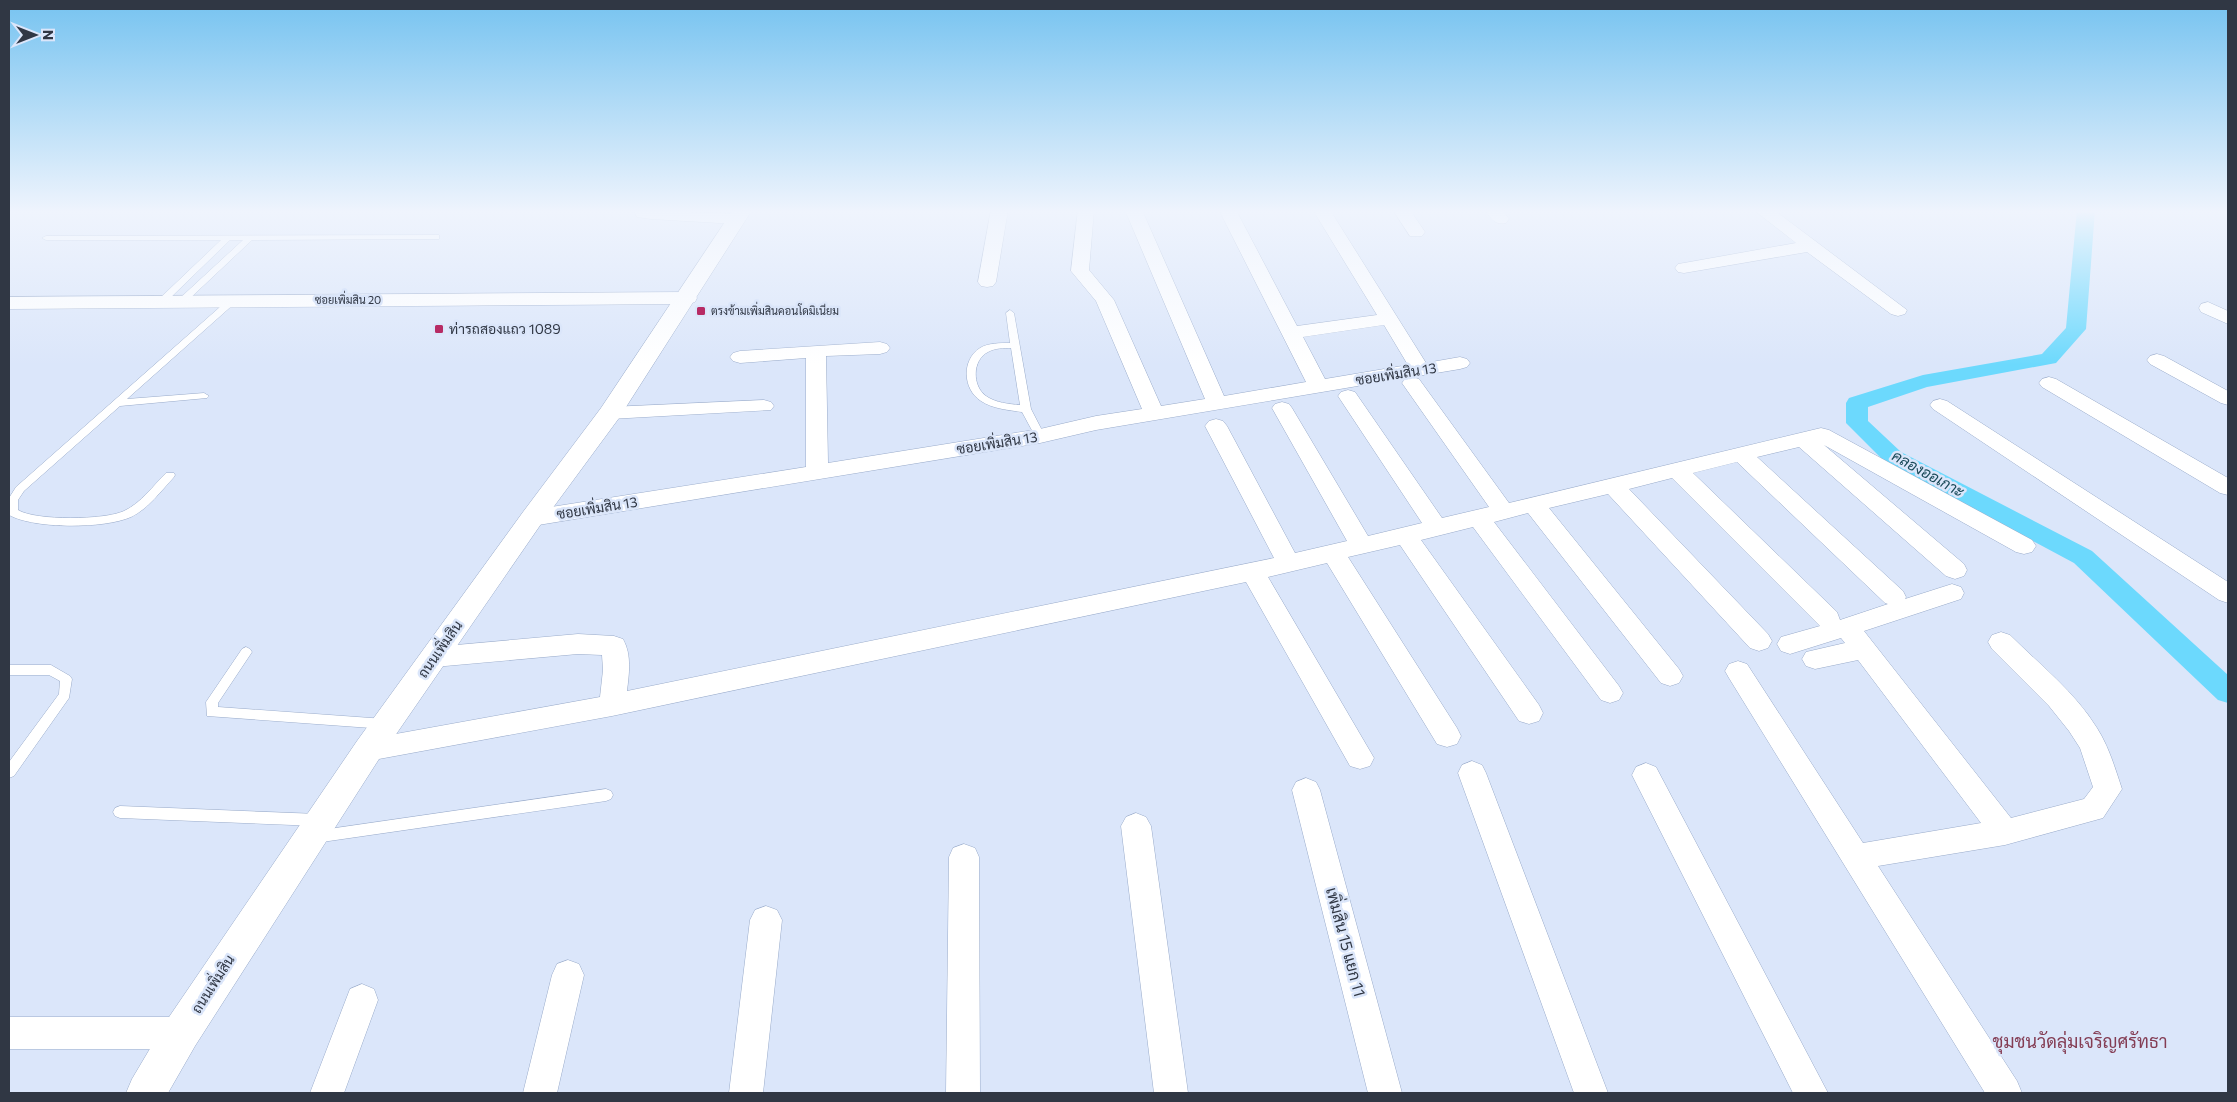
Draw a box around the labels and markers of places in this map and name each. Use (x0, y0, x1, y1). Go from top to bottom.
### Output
place label: ตรงข้ามเพิ่มสินคอนโดมิเนียม (711, 301, 839, 317)
marker: ตรงข้ามเพิ่มสินคอนโดมิเนียม (695, 305, 707, 317)
place label: ท่ารถสองแถว 1089 (449, 320, 561, 337)
marker: ท่ารถสองแถว 1089 (433, 323, 445, 335)

